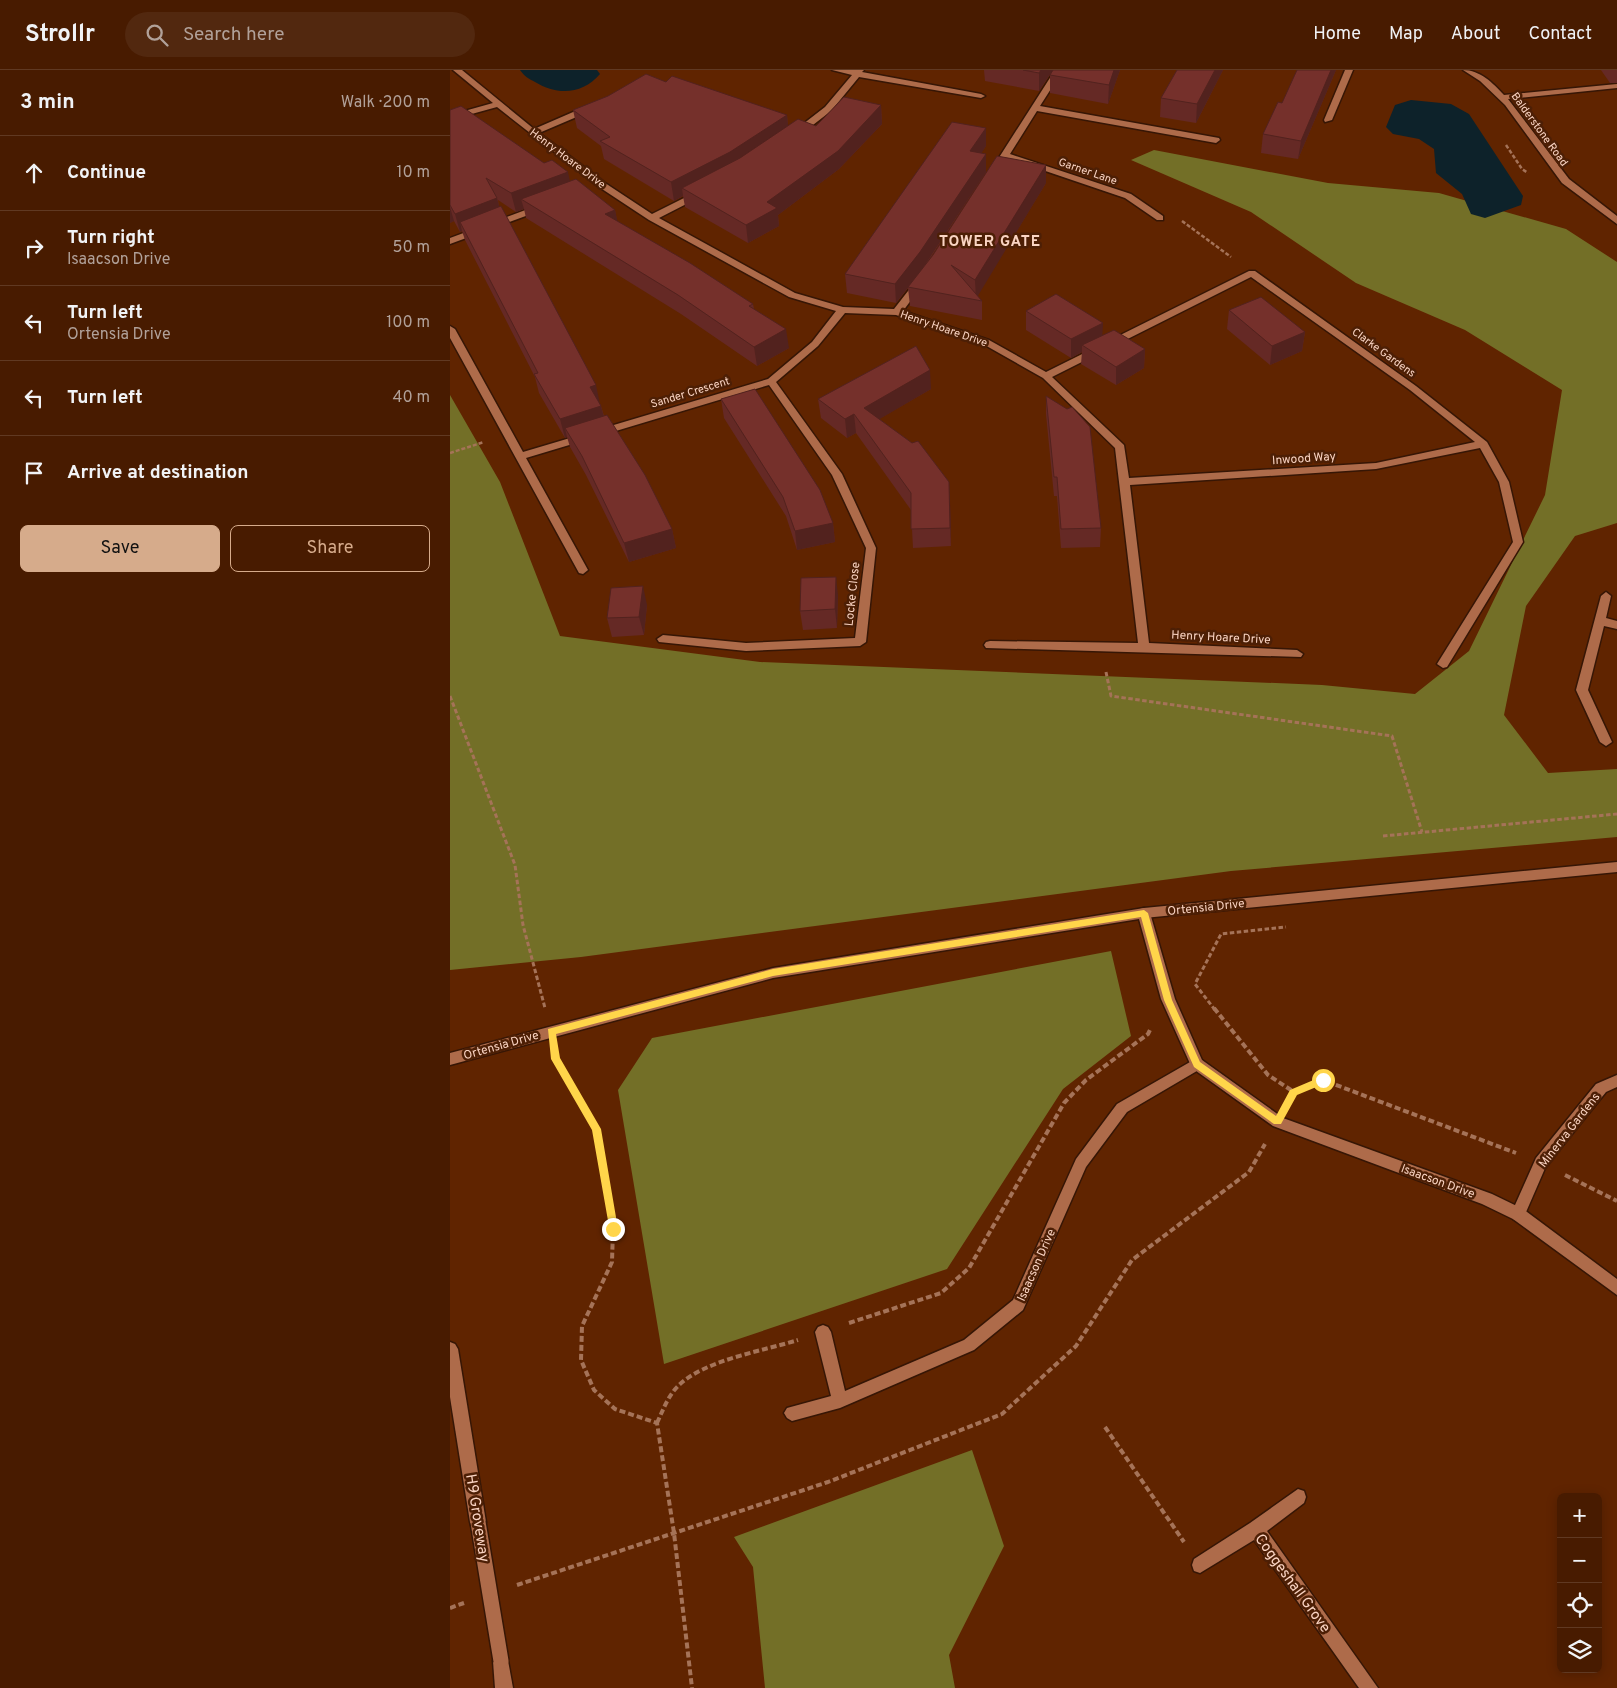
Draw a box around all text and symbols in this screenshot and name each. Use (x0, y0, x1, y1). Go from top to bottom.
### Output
search box (125, 12, 475, 57)
text: Strollr (25, 20, 95, 50)
icon: search (143, 21, 171, 49)
text: Search here (183, 23, 284, 47)
text: Home (1313, 23, 1361, 46)
text: Map (1389, 23, 1423, 46)
text: About (1451, 23, 1500, 46)
text: Contact (1528, 23, 1592, 46)
text: 3 min (20, 89, 75, 116)
street label: Balderstone Road (1508, 90, 1571, 169)
text: Walk · 200 m (341, 93, 430, 113)
street label: Henry Hoare Drive (527, 126, 608, 192)
street label: Garner Lane (1056, 155, 1119, 189)
icon: ahead (20, 159, 48, 187)
text: Continue (67, 161, 146, 185)
text: 10 m (396, 163, 430, 183)
text: Turn right (67, 226, 155, 250)
district label: TOWER GATE (939, 233, 1041, 252)
icon: right (20, 234, 48, 262)
text: 50 m (393, 238, 430, 258)
text: Isaacson Drive (67, 250, 170, 270)
text: Turn left (67, 301, 143, 325)
street label: Henry Hoare Drive (898, 307, 989, 350)
icon: left (20, 309, 48, 337)
text: 100 m (386, 313, 430, 333)
text: Ortensia Drive (67, 325, 171, 345)
street label: Clarke Gardens (1349, 325, 1418, 381)
street label: Sander Crescent (649, 374, 731, 412)
icon: left (20, 384, 48, 412)
text: Turn left (67, 386, 143, 410)
text: 40 m (392, 388, 430, 408)
street label: Inwood Way (1272, 449, 1337, 469)
icon: arrive (20, 459, 48, 487)
text: Arrive at destination (67, 461, 248, 485)
button: Save (20, 525, 220, 572)
button: Share (230, 525, 430, 572)
street label: Locke Close (842, 561, 864, 627)
street label: Henry Hoare Drive (1171, 627, 1271, 649)
street label: Ortensia Drive (1167, 896, 1246, 920)
street label: Ortensia Drive (462, 1028, 541, 1064)
route start (1312, 1069, 1335, 1092)
street label: Minerva Gardens (1536, 1090, 1604, 1171)
street label: Isaacson Drive (1398, 1161, 1477, 1203)
route end (602, 1218, 625, 1241)
street label: Isaacson Drive (1014, 1227, 1060, 1304)
street label: H9 Groveway (460, 1473, 493, 1564)
map controls (1557, 1493, 1602, 1673)
button: + (1557, 1493, 1602, 1538)
street label: Coggeshall Grove (1250, 1531, 1334, 1637)
button: − (1557, 1538, 1602, 1583)
button: locate (1557, 1583, 1602, 1628)
button: layers (1557, 1628, 1602, 1673)

